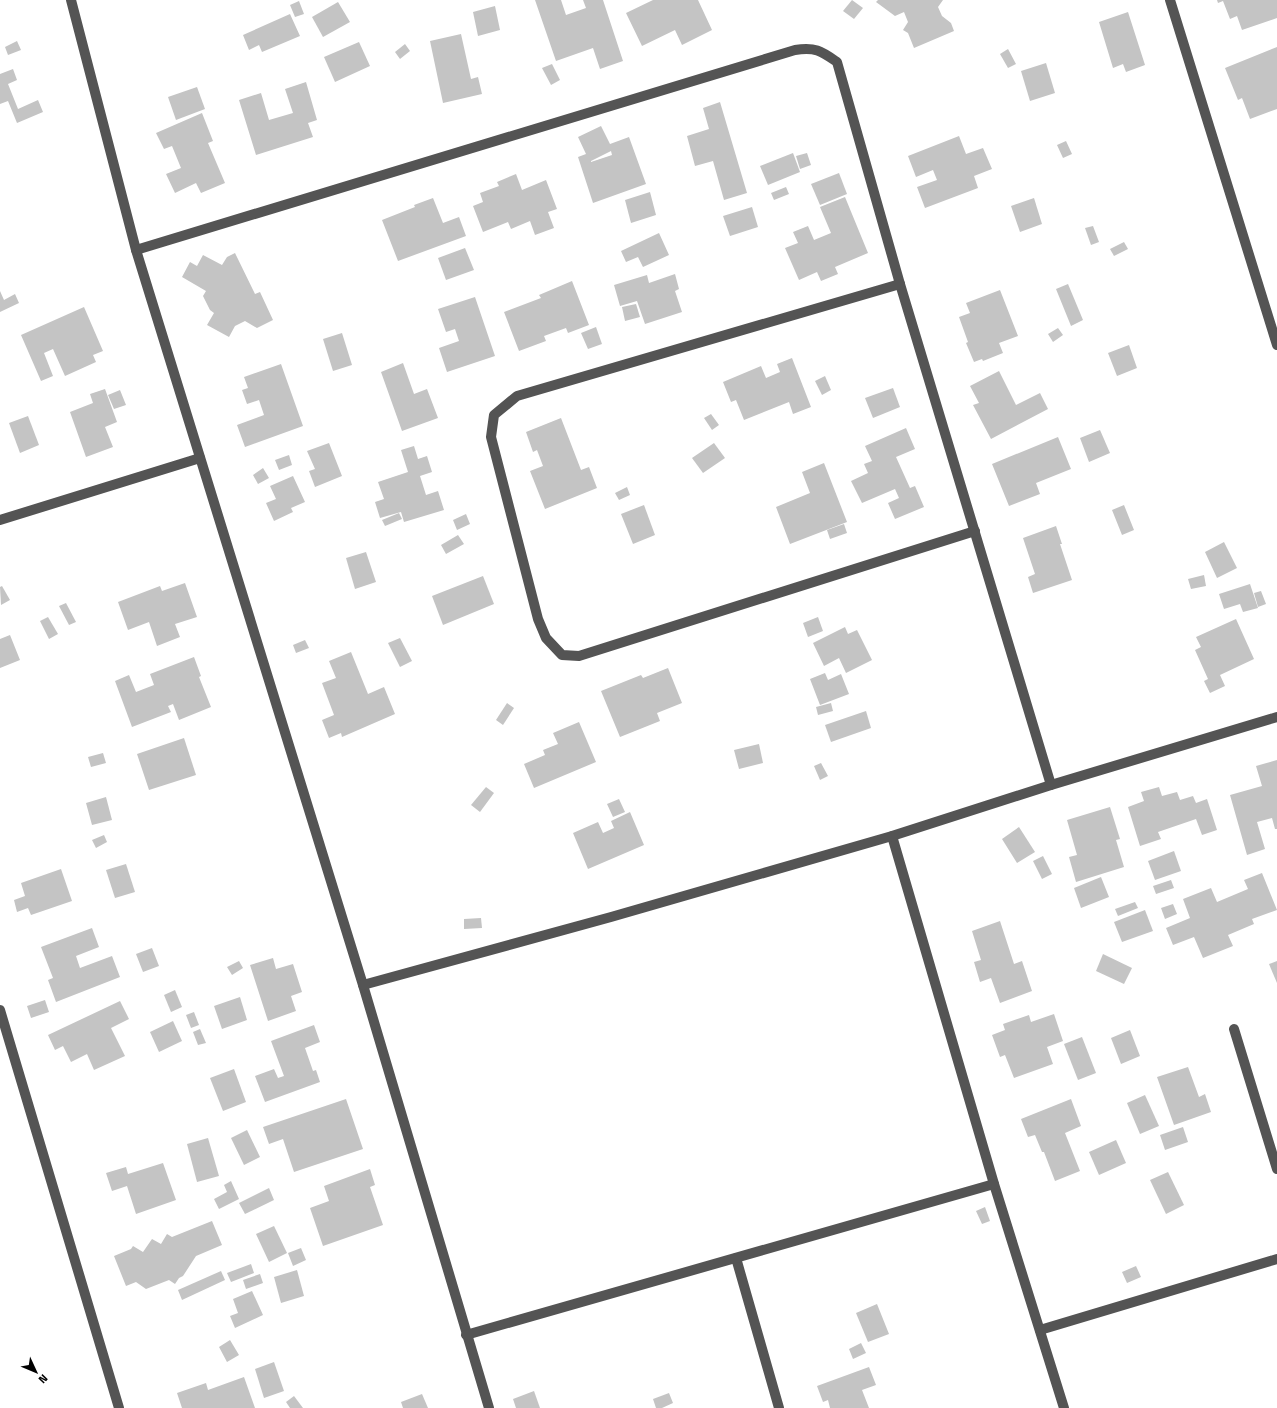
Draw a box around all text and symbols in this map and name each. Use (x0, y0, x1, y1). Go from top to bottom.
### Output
north arrow (16, 1352, 56, 1392)
text: N (35, 1371, 52, 1387)

